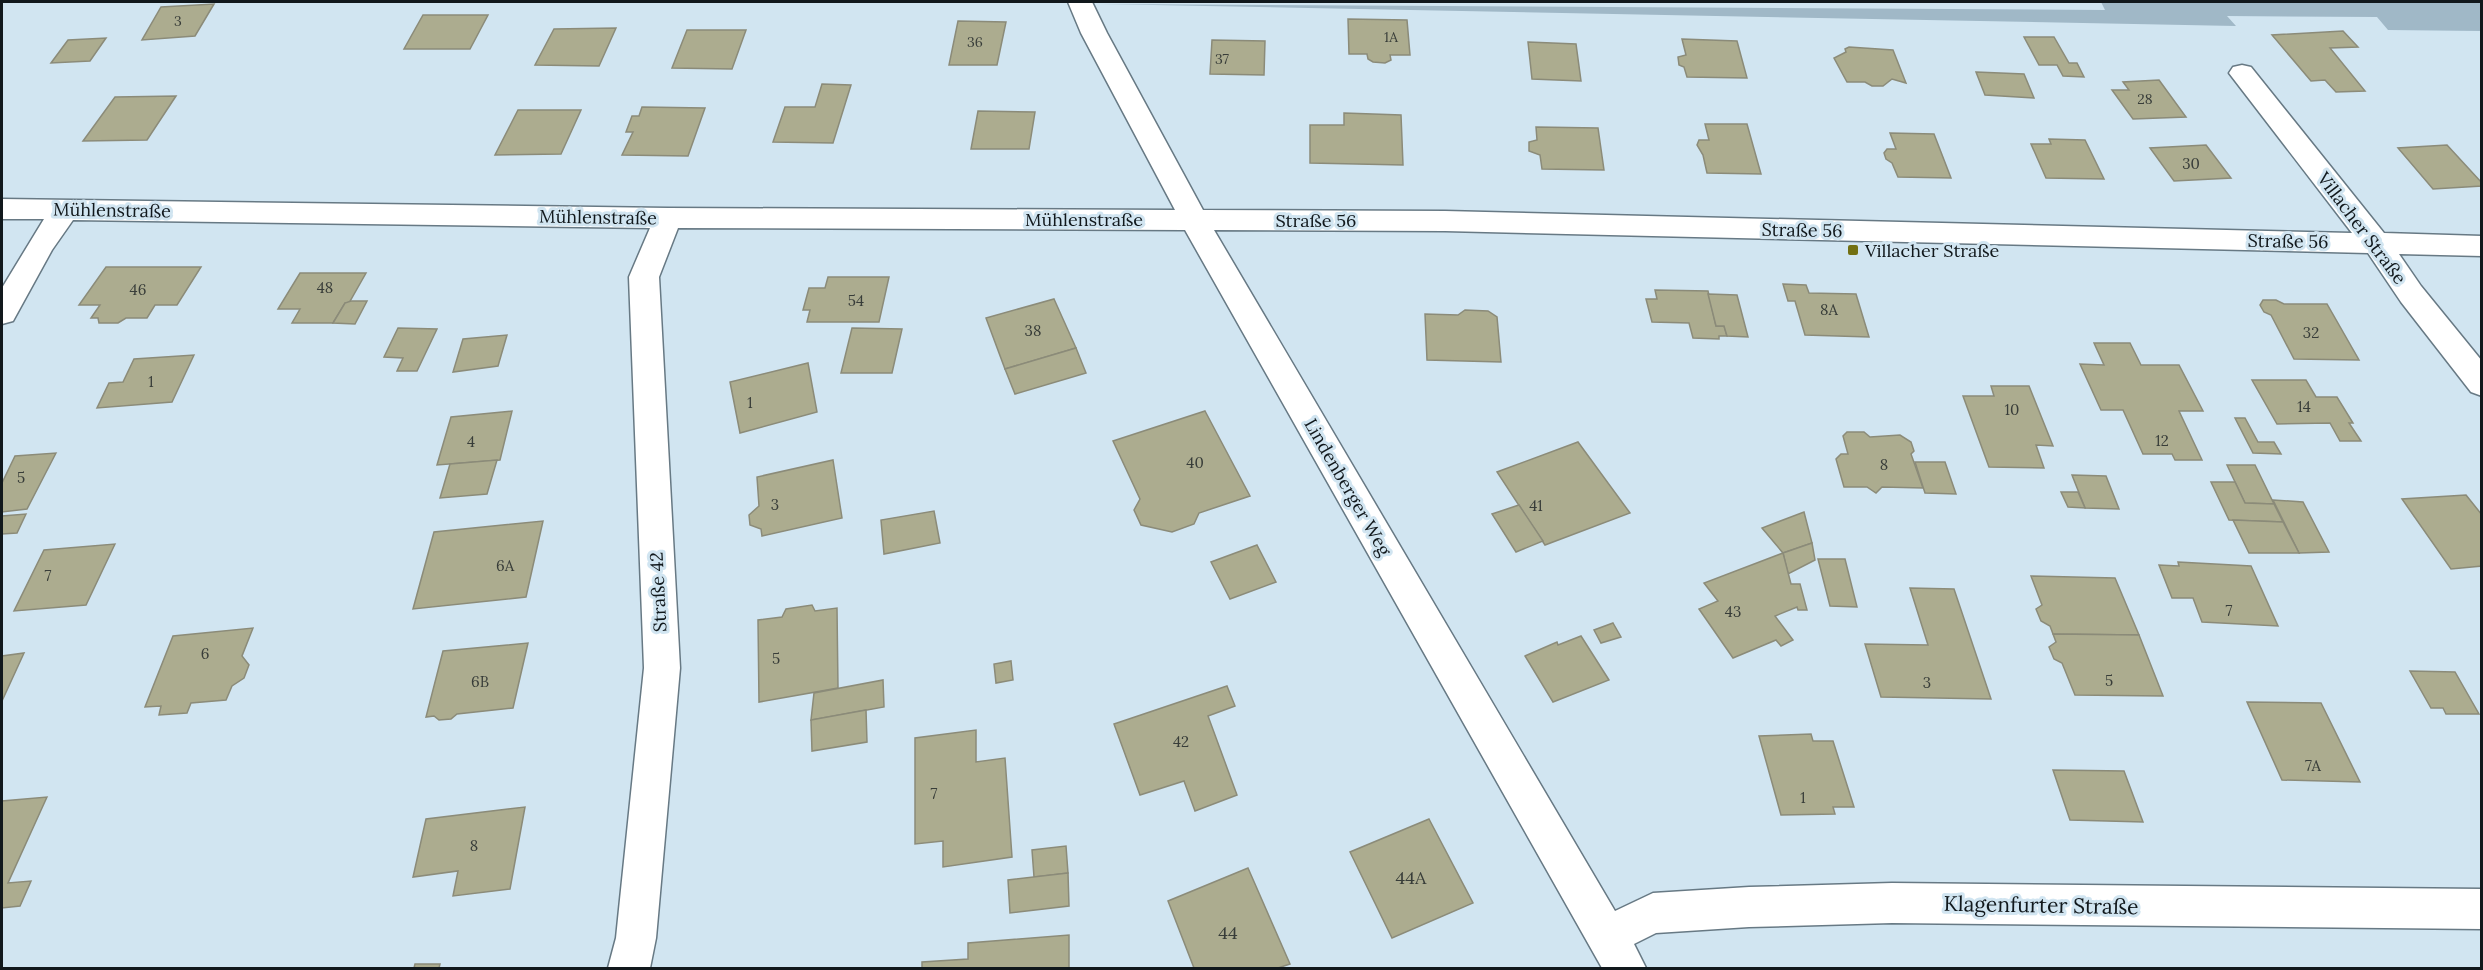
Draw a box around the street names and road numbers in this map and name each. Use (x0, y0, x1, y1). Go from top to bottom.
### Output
street label: Villacher Straße (2312, 167, 2412, 289)
street label: Mühlenstraße (53, 197, 171, 223)
street label: Mühlenstraße (539, 204, 657, 230)
street label: Mühlenstraße (1025, 208, 1143, 231)
street label: Straße 56 (1275, 209, 1357, 232)
street label: Straße 56 (1761, 218, 1843, 242)
street label: Straße 56 (2247, 229, 2329, 253)
street label: Lindenberger Weg (1299, 414, 1397, 561)
street label: Straße 42 (644, 551, 672, 633)
street label: Klagenfurter Straße (1943, 890, 2139, 920)

